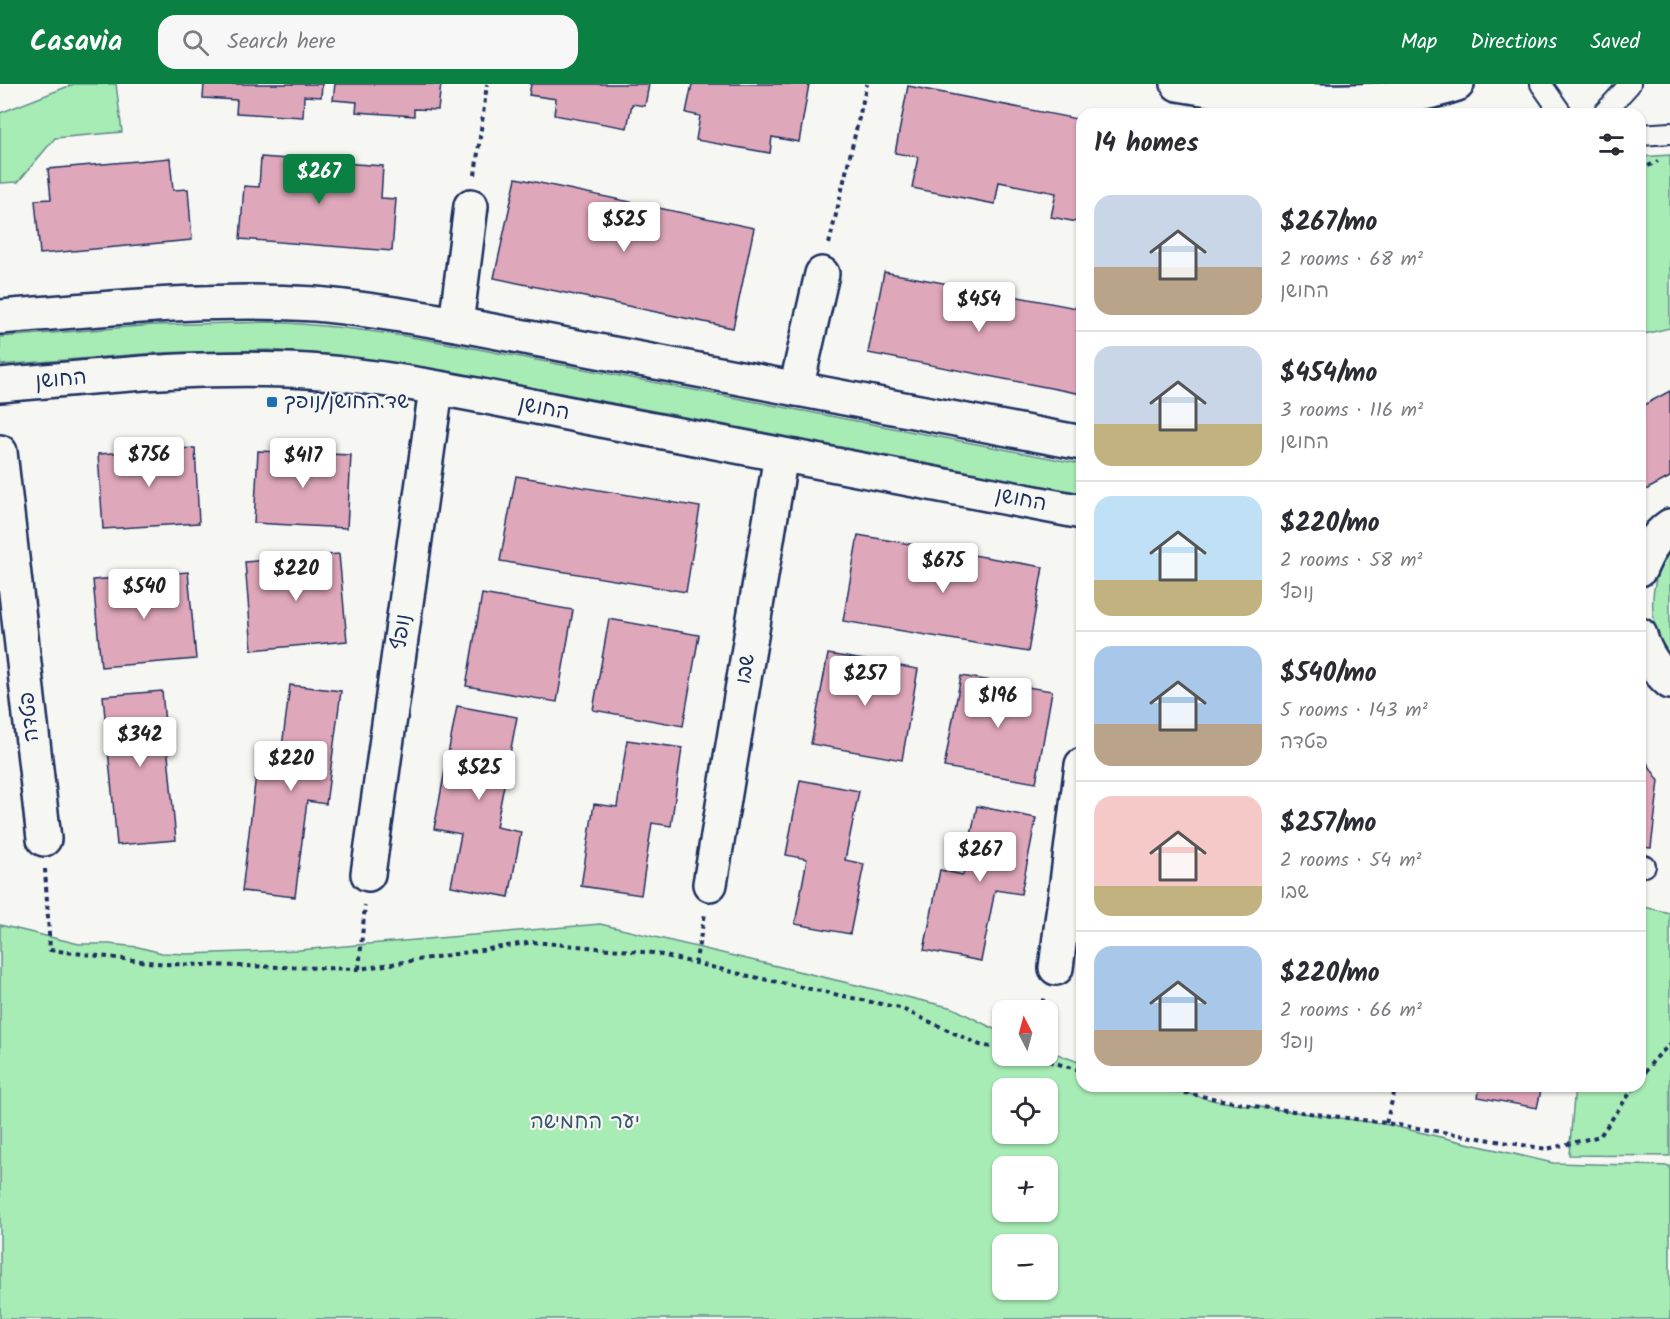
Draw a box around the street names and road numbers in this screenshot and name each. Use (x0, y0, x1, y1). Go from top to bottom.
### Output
street label: החושן (34, 361, 88, 399)
street label: החושן (515, 388, 573, 430)
street label: החושן (992, 479, 1050, 521)
street label: נופף (383, 612, 421, 652)
street label: שבו (727, 652, 765, 686)
street label: פטדה (11, 690, 49, 744)

